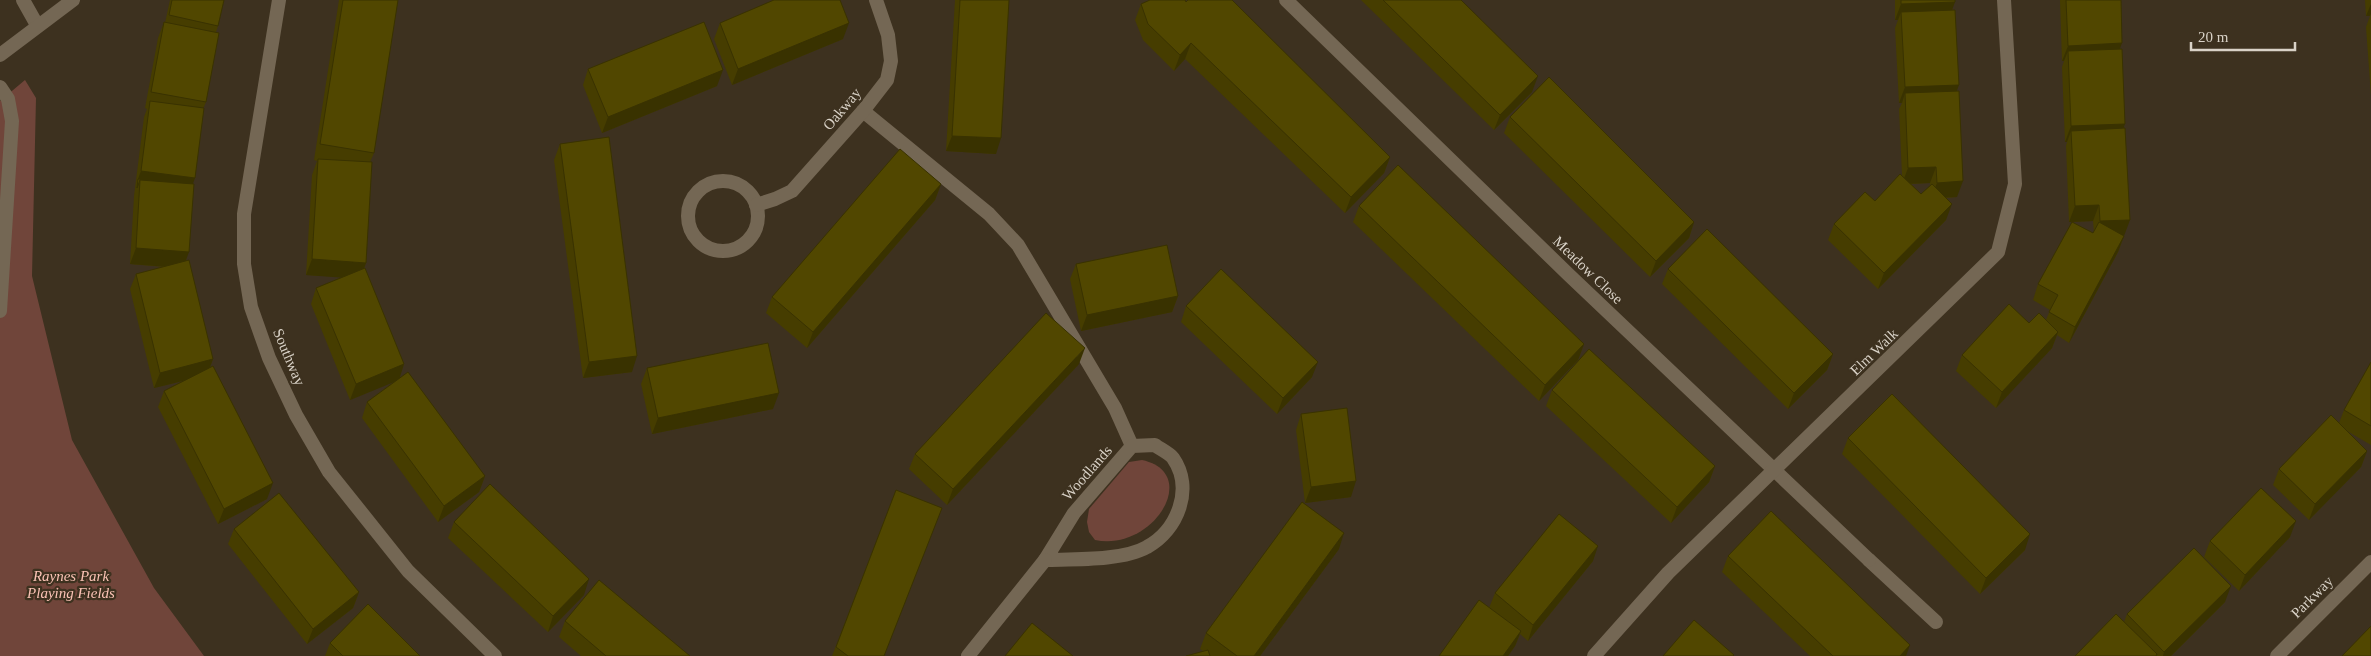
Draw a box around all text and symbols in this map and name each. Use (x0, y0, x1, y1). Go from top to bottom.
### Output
scale bar (2191, 20, 2295, 52)
text: 20 m (2198, 29, 2229, 45)
street label: Oakway (820, 84, 865, 133)
street label: Meadow Close (1550, 233, 1626, 307)
street label: Elm Walk (1847, 325, 1901, 379)
street label: Southway (270, 326, 308, 388)
street label: Woodlands (1059, 442, 1115, 504)
park label: Raynes Park Playing Fields (26, 568, 115, 601)
street label: Parkway (2288, 572, 2337, 621)

